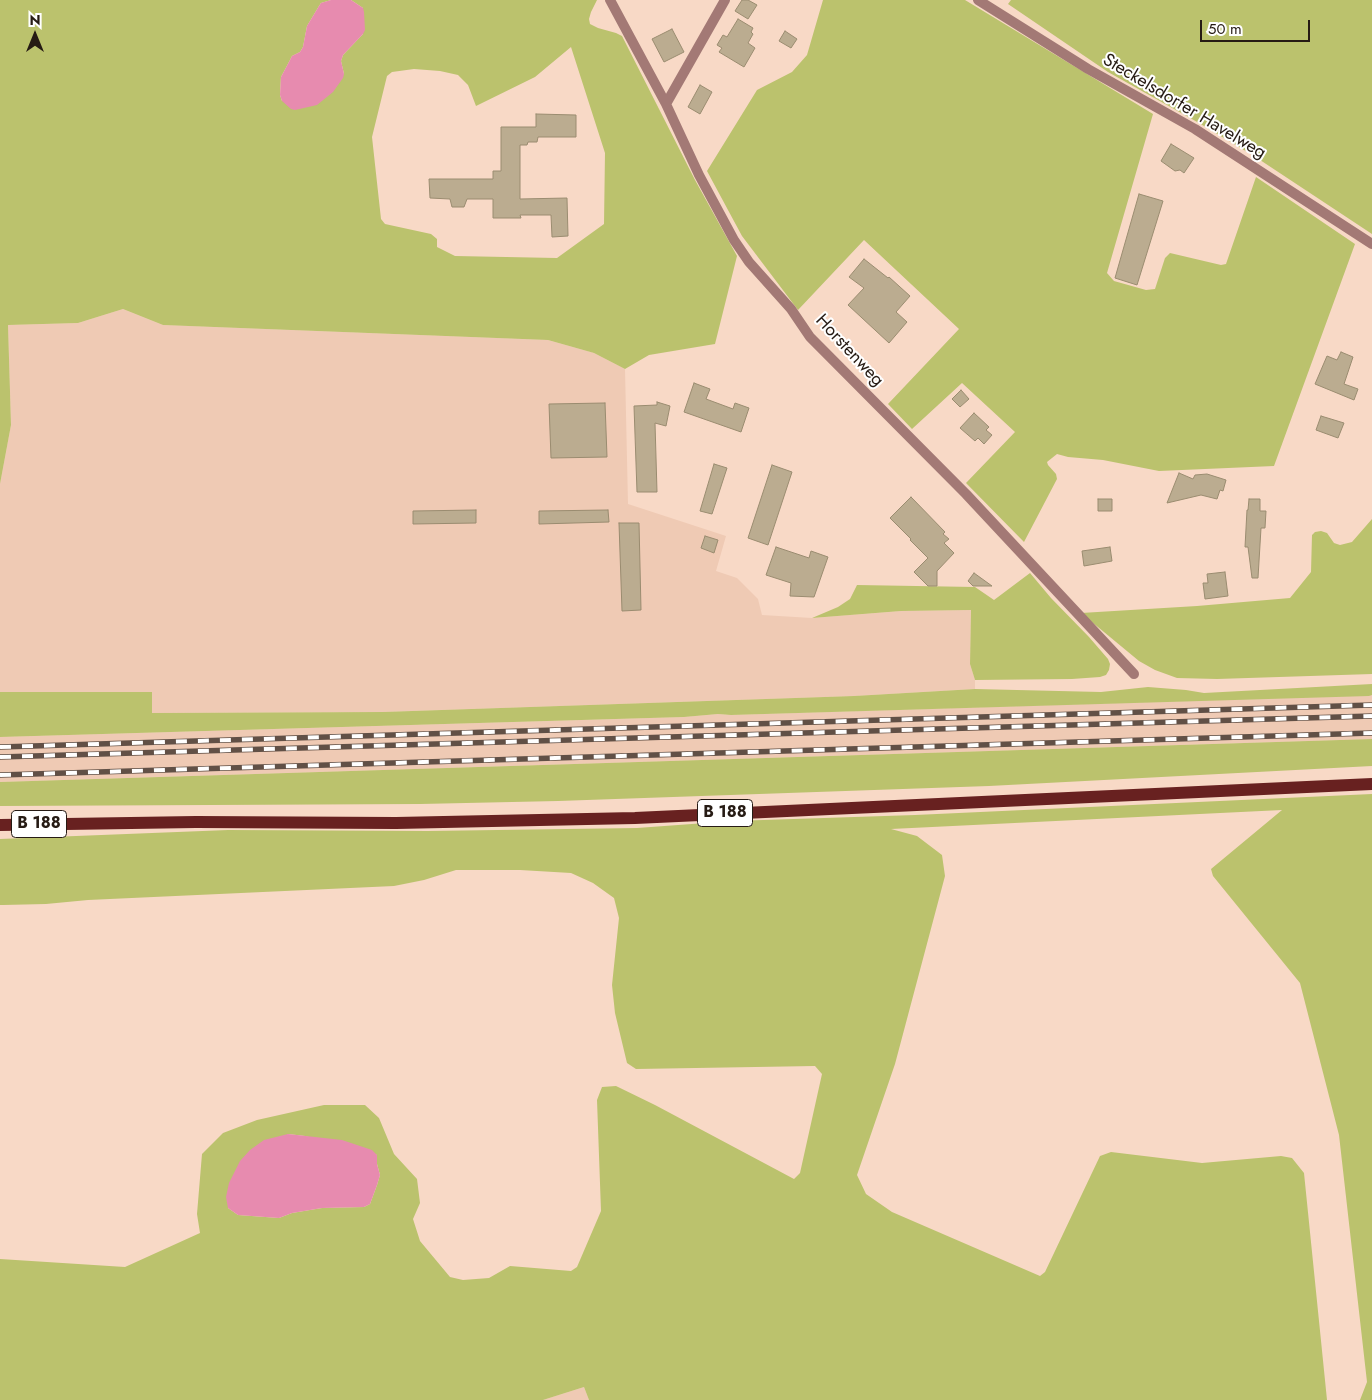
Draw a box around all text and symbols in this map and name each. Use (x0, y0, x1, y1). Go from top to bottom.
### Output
north arrow (10, 10, 60, 60)
text: N (29, 10, 41, 30)
scale bar (1202, 10, 1312, 42)
text: 50 m (1208, 18, 1242, 40)
street label: Steckelsdorfer Havelweg (1098, 50, 1270, 164)
street label: Horstenweg (810, 311, 888, 391)
road number: B 188 (698, 800, 752, 826)
road number: B 188 (12, 811, 66, 838)

